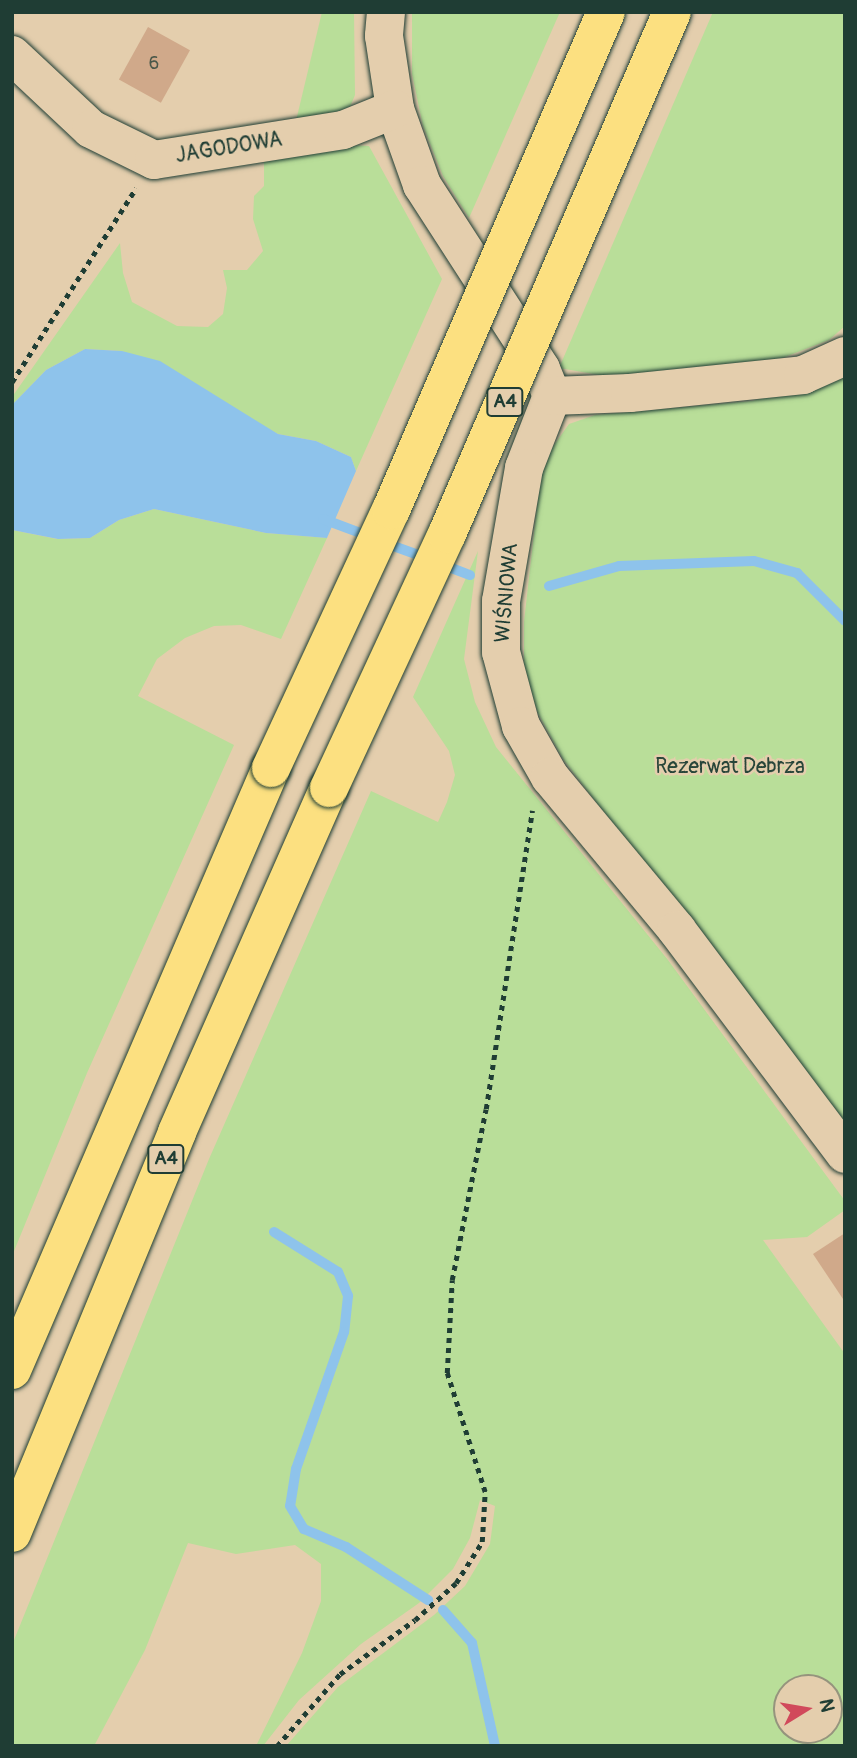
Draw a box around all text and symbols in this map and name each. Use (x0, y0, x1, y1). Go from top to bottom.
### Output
house number: 6 (149, 53, 159, 75)
street label: JAGODOWA (174, 127, 284, 169)
road number: A4 (486, 386, 524, 418)
street label: WIŚNIOWA (490, 542, 524, 644)
park label: Rezerwat Debrza (655, 754, 805, 780)
road number: A4 (147, 1144, 185, 1175)
north arrow (773, 1674, 843, 1744)
text: N (814, 1697, 840, 1714)

